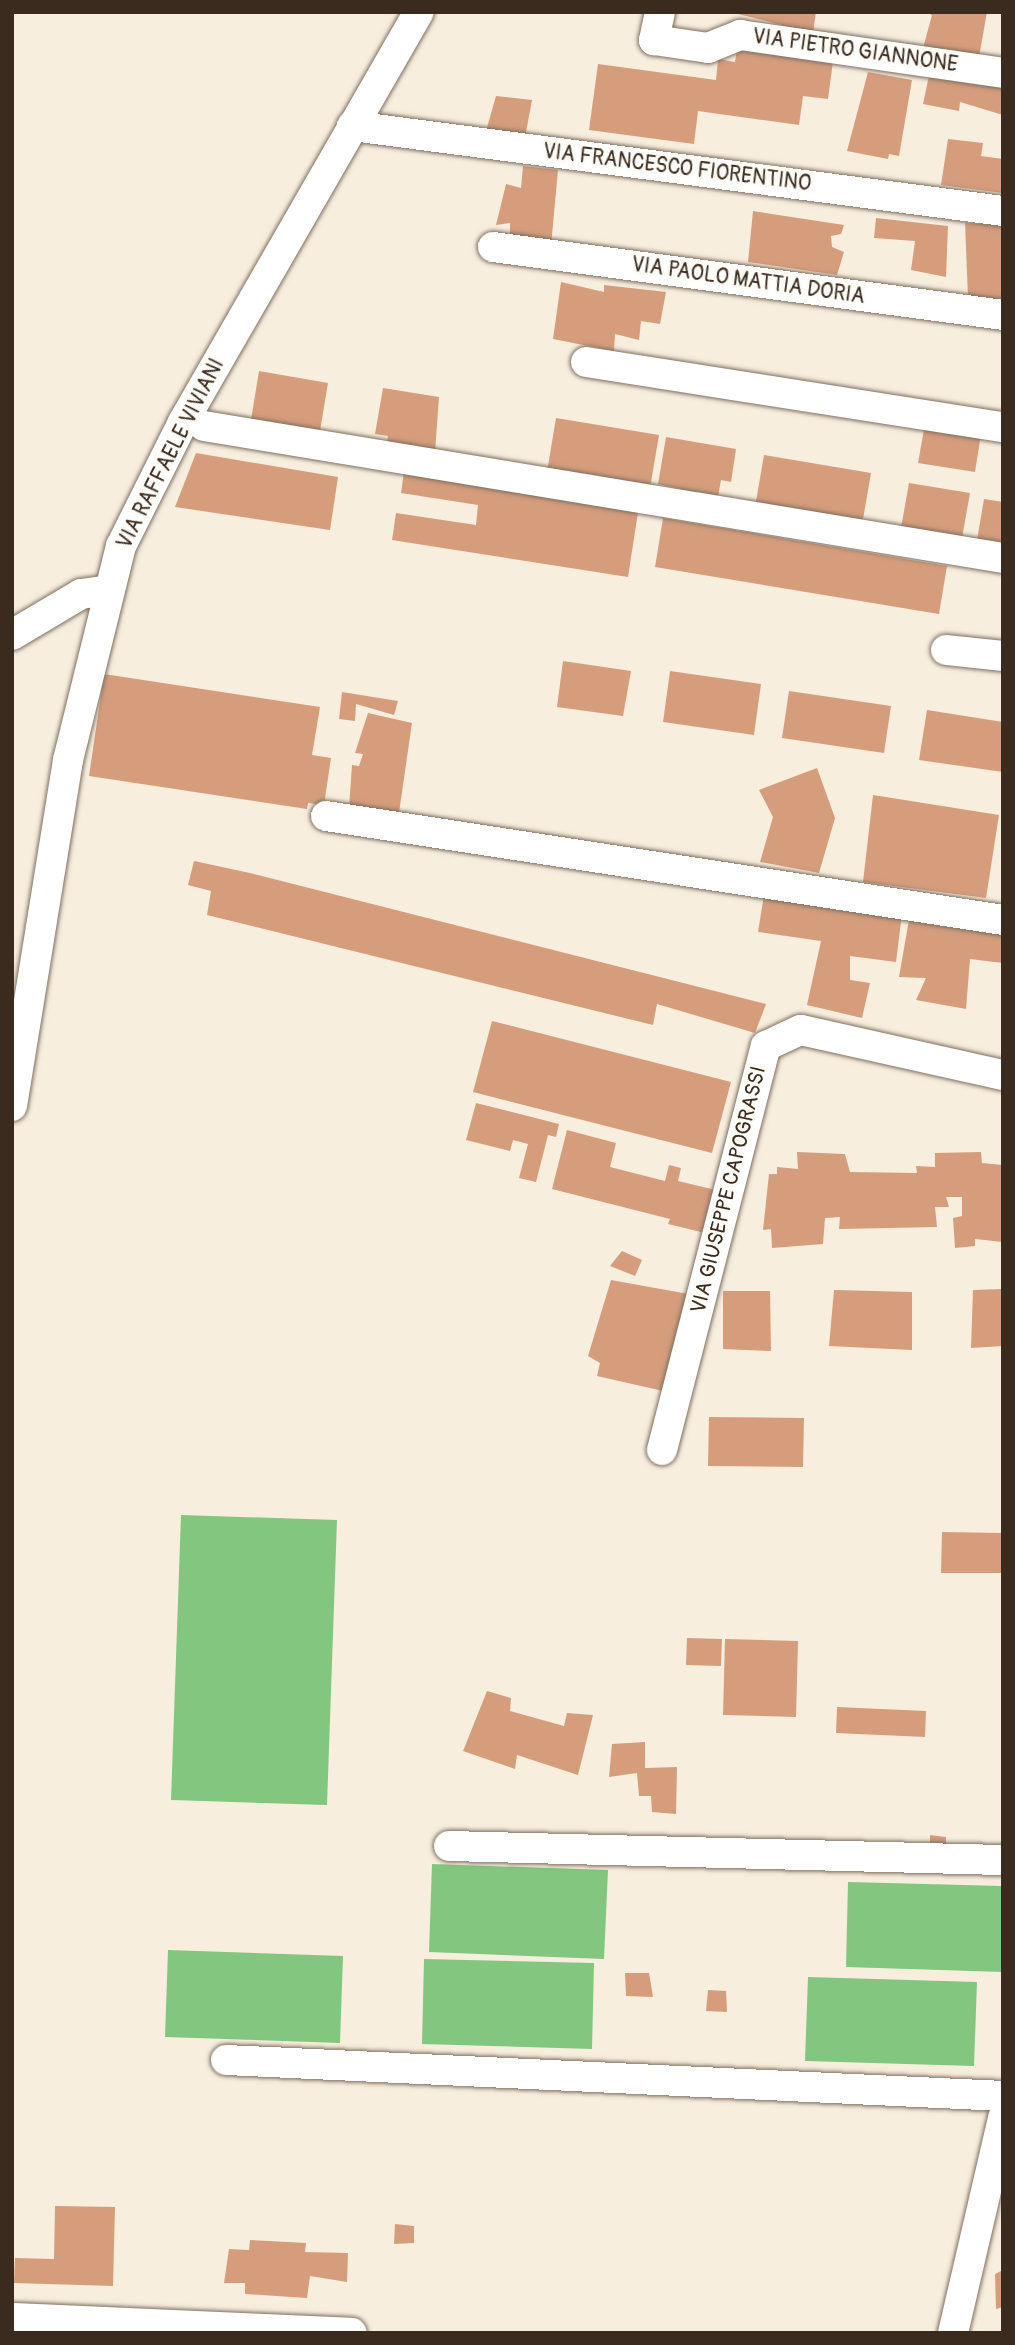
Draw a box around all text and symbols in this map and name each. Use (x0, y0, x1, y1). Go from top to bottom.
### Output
street label: VIA PIETRO GIANNONE (751, 24, 959, 78)
street label: VIA FRANCESCO FIORENTINO (541, 139, 813, 197)
street label: VIA PAOLO MATTIA DORIA (630, 252, 866, 310)
street label: VIA RAFFAELE VIVIANI (112, 355, 230, 553)
street label: VIA GIUSEPPE CAPOGRASSI (686, 1064, 772, 1316)

